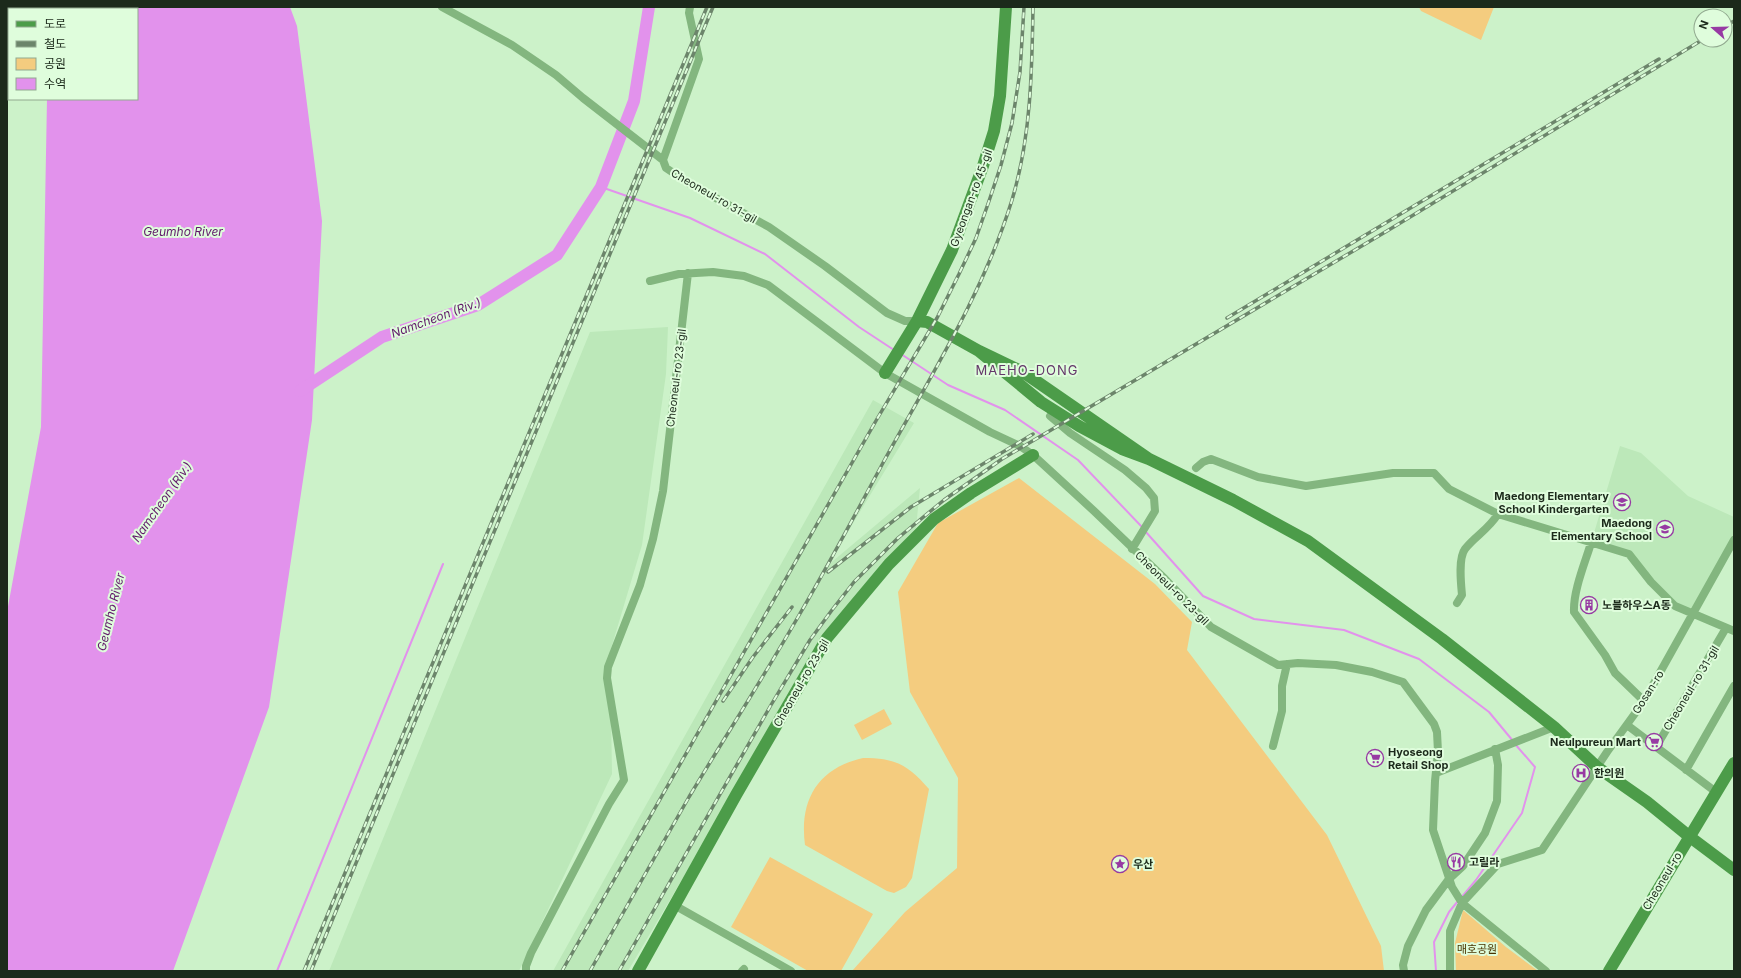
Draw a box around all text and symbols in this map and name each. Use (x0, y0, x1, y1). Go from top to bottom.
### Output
legend (8, 8, 138, 100)
north arrow (1693, 8, 1733, 48)
text: 도로 (44, 16, 66, 31)
text: N (1696, 18, 1712, 31)
text: 철도 (44, 36, 66, 51)
text: 공원 (44, 56, 66, 71)
text: 수역 (44, 76, 66, 91)
street label: Gyeongan-ro 45-gil (947, 147, 995, 249)
street label: Cheoneul-ro 31-gil (669, 166, 759, 226)
water label: Geumho River (143, 224, 223, 239)
water label: Namcheon (Riv.) (389, 294, 483, 341)
street label: Cheoneul-ro 23-gil (663, 328, 689, 428)
district label: MAEHO-DONG (976, 362, 1078, 378)
water label: Namcheon (Riv.) (128, 459, 195, 545)
place label: Maedong Elementary School Kindergarten (1494, 489, 1609, 516)
school or university icon: Maedong Elementary School Kindergarten (1612, 492, 1632, 512)
place label: Maedong Elementary School (1551, 516, 1652, 543)
school or university icon: Maedong Elementary School (1655, 519, 1675, 539)
street label: Cheoneul-ro 23-gil (1132, 548, 1212, 628)
water label: Geumho River (94, 571, 128, 652)
building icon: 노블하우스A동 (1579, 595, 1599, 615)
place label: 노블하우스A동 (1602, 598, 1671, 612)
street label: Cheoneul-ro 23-gil (770, 637, 832, 729)
street label: Cheoneul-ro 31-gil (1660, 643, 1722, 733)
street label: Gosan-ro (1629, 667, 1667, 716)
supermarket icon: Neulpureun Mart (1644, 732, 1664, 752)
place label: Neulpureun Mart (1550, 735, 1641, 749)
place label: Hyoseong Retail Shop (1388, 745, 1448, 772)
supermarket icon: Hyoseong Retail Shop (1365, 748, 1385, 768)
hospital icon: 한의원 (1571, 763, 1591, 783)
place label: 한의원 (1594, 766, 1624, 780)
street label: Cheoneul-ro (1639, 849, 1685, 913)
restaurant icon: 고릴라 (1446, 852, 1466, 872)
place icon: 우산 (1110, 854, 1130, 874)
place label: 고릴라 (1469, 855, 1499, 869)
place label: 우산 (1133, 857, 1153, 871)
park label: 매호공원 (1457, 942, 1497, 956)

